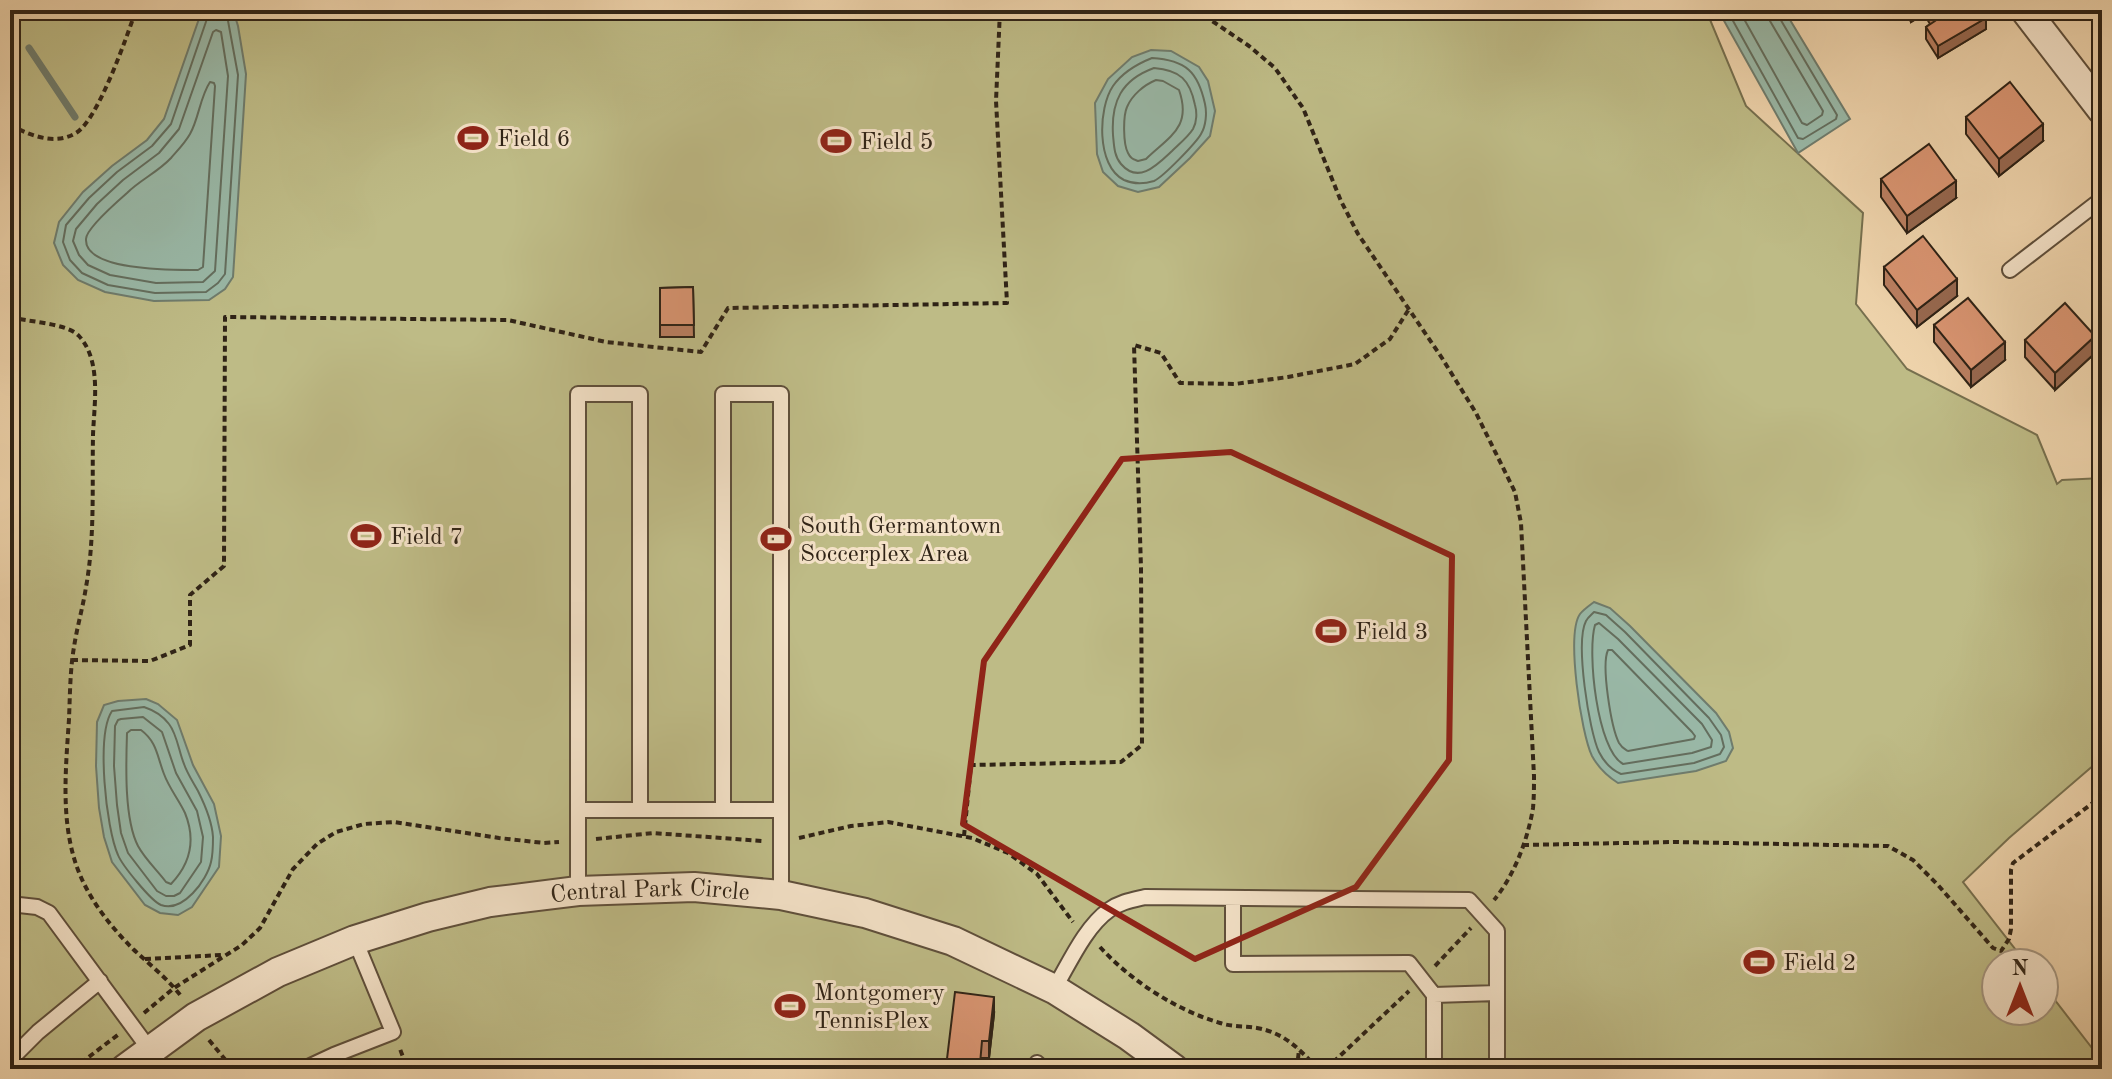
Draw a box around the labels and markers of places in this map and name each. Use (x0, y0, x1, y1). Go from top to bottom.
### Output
sports icon: Field 6 (456, 121, 490, 155)
sports icon: Field 5 (819, 124, 853, 158)
place label: Field 6 (497, 128, 570, 152)
place label: Field 5 (860, 131, 933, 155)
place label: South Germantown Soccerplex Area (800, 515, 1001, 567)
sports icon: Field 7 (349, 519, 383, 553)
sports icon: South Germantown Soccerplex Area (759, 522, 793, 556)
place label: Field 7 (390, 526, 463, 550)
sports icon: Field 3 (1314, 614, 1348, 648)
place label: Field 3 (1355, 621, 1428, 645)
sports icon: Field 2 (1742, 945, 1776, 979)
place label: Field 2 (1783, 952, 1856, 976)
place label: Montgomery TennisPlex (814, 982, 945, 1034)
sports icon: Montgomery TennisPlex (773, 989, 807, 1023)

